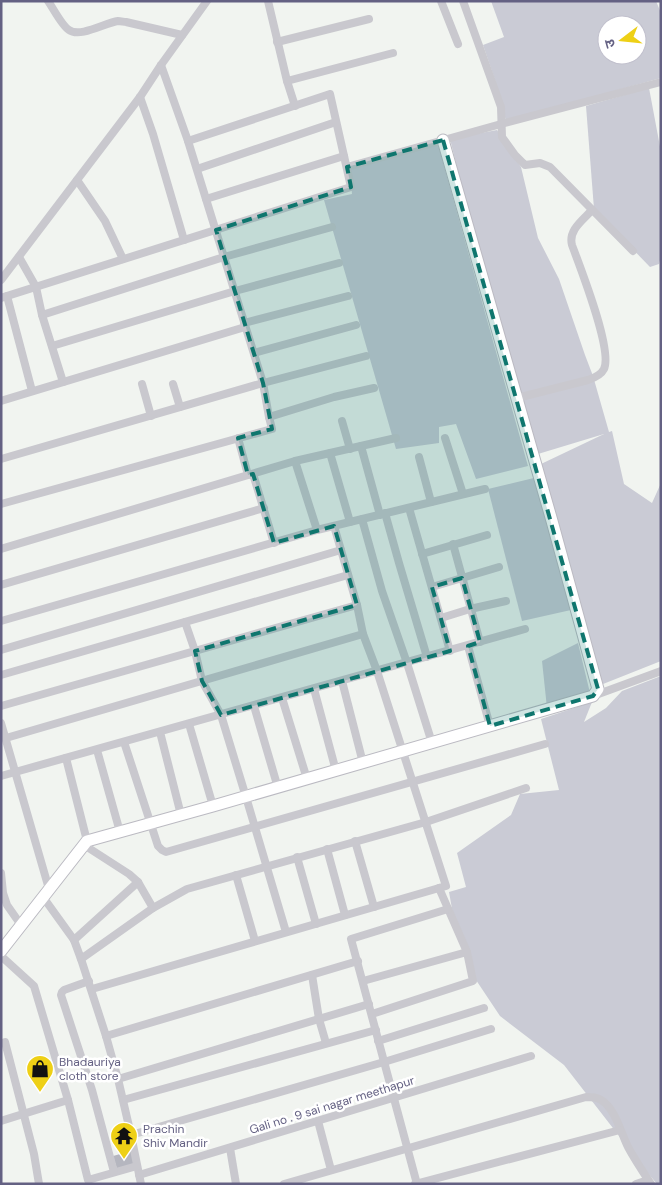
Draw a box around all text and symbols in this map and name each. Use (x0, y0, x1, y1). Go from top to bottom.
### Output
north arrow (597, 15, 647, 65)
text: उ (600, 36, 619, 50)
shop icon: Bhadauriya cloth store (25, 1054, 55, 1093)
place label: Bhadauriya cloth store (59, 1054, 121, 1084)
street label: Gali no . 9 sai nagar meethapur (247, 1072, 417, 1138)
temple icon: Prachin Shiv Mandir (109, 1121, 139, 1160)
place label: Prachin Shiv Mandir (143, 1121, 208, 1151)

